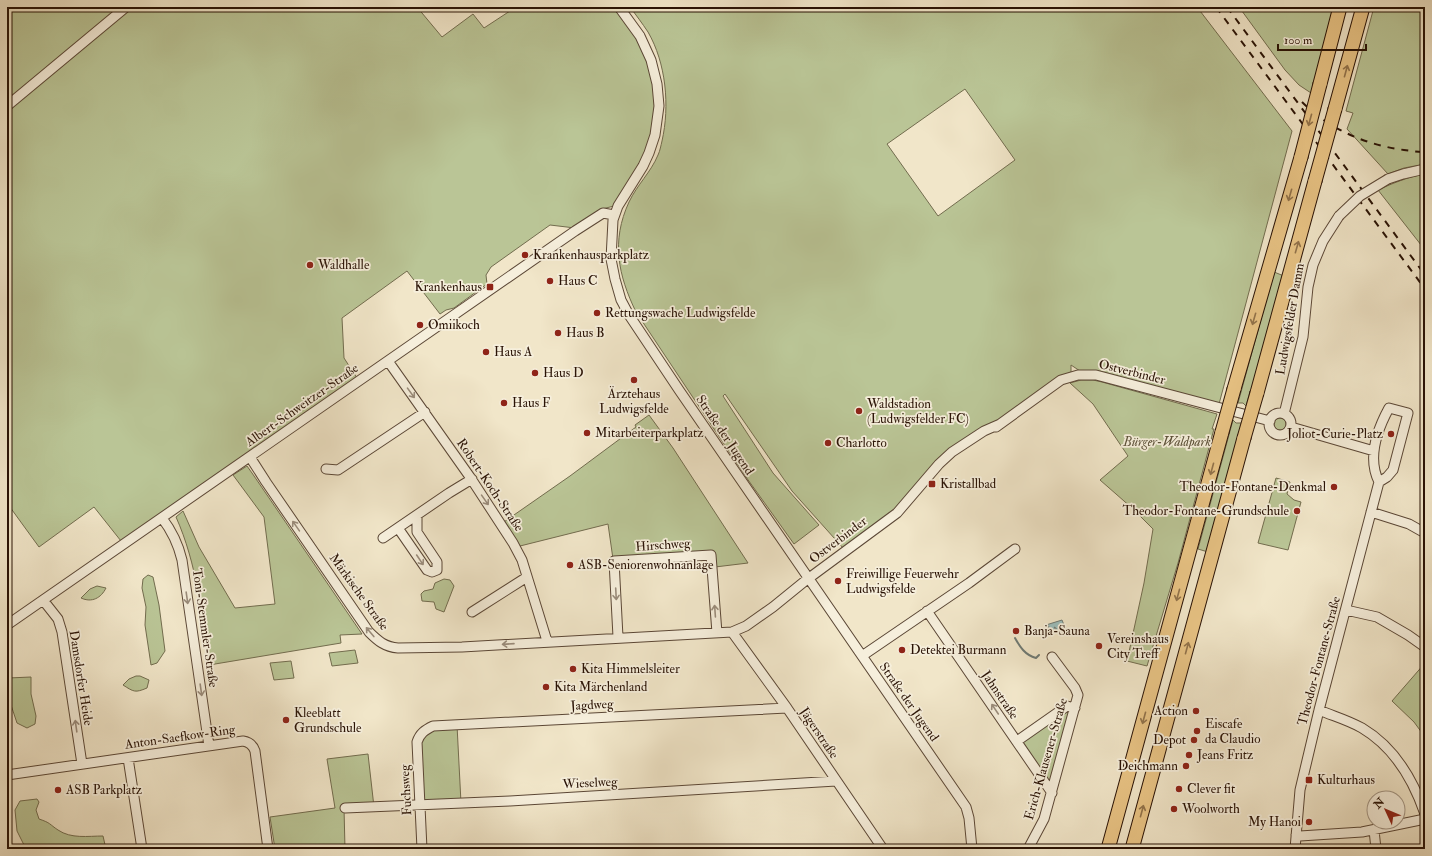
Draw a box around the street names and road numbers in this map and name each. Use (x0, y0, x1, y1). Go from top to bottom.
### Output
street label: Ludwigsfelder Damm (1272, 262, 1308, 376)
street label: Ostverbinder (1097, 356, 1167, 388)
street label: Albert-Schweitzer-Straße (242, 360, 362, 451)
street label: Straße der Jugend (692, 392, 758, 478)
street label: Robert-Koch-Straße (453, 436, 527, 535)
street label: Ostverbinder (806, 513, 870, 567)
street label: Hirschweg (635, 535, 692, 555)
street label: Märkische Straße (326, 550, 393, 634)
street label: Toni-Stemmler-Straße (189, 567, 221, 689)
street label: Theodor-Fontane-Straße (1294, 594, 1344, 727)
street label: Damsdorfer Heide (66, 629, 97, 727)
street label: Straße der Jugend (876, 659, 943, 745)
street label: Jahnstraße (977, 667, 1022, 723)
street label: Jagdweg (569, 696, 614, 714)
street label: Erich-Klausener-Straße (1021, 696, 1071, 822)
street label: Jägerstraße (796, 704, 842, 762)
street label: Anton-Saefkow-Ring (123, 721, 237, 753)
street label: Fuchsweg (397, 764, 415, 816)
street label: Wieselweg (561, 774, 618, 792)

